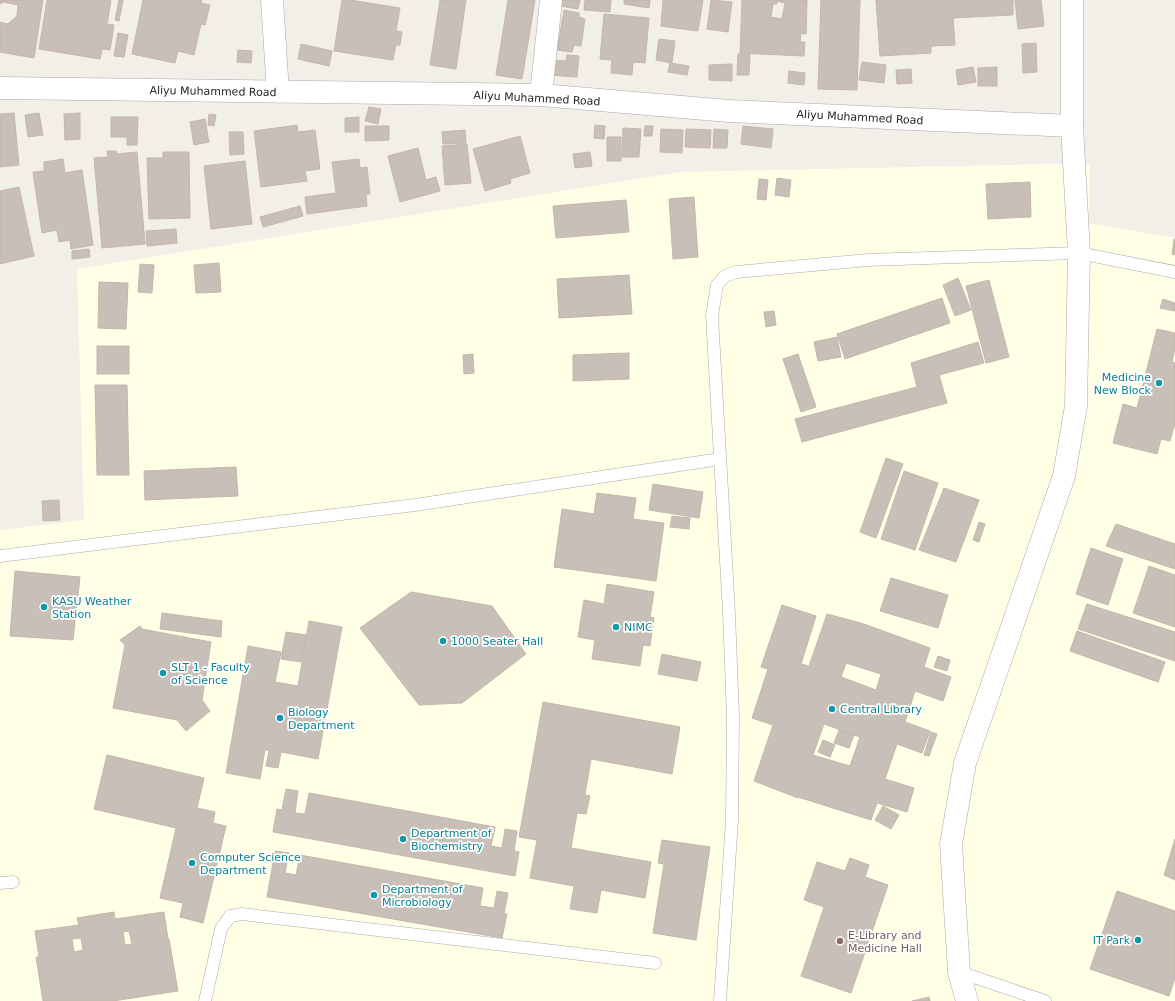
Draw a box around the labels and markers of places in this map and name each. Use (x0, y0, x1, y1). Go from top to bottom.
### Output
place label: Medicine New Block (1094, 371, 1152, 397)
marker: Medicine New Block (1154, 378, 1164, 388)
place label: KASU Weather Station (52, 595, 132, 621)
marker: KASU Weather Station (39, 602, 49, 612)
place label: NIMC (624, 621, 653, 634)
marker: NIMC (611, 622, 621, 632)
place label: 1000 Seater Hall (451, 635, 543, 648)
marker: 1000 Seater Hall (438, 636, 448, 646)
place label: SLT 1 - Faculty of Science (171, 661, 250, 687)
marker: SLT 1 - Faculty of Science (158, 668, 168, 678)
place label: Central Library (840, 703, 923, 716)
marker: Central Library (827, 704, 837, 714)
place label: Biology Department (288, 706, 355, 732)
marker: Biology Department (275, 713, 285, 723)
place label: Department of Biochemistry (411, 827, 493, 853)
marker: Department of Biochemistry (398, 834, 408, 844)
place label: Computer Science Department (200, 851, 301, 877)
marker: Computer Science Department (187, 858, 197, 868)
place label: Department of Microbiology (382, 883, 464, 909)
marker: Department of Microbiology (369, 890, 379, 900)
place label: E-Library and Medicine Hall (848, 929, 922, 955)
place label: IT Park (1093, 934, 1131, 947)
marker: IT Park (1133, 935, 1143, 945)
marker: E-Library and Medicine Hall (835, 936, 845, 946)

